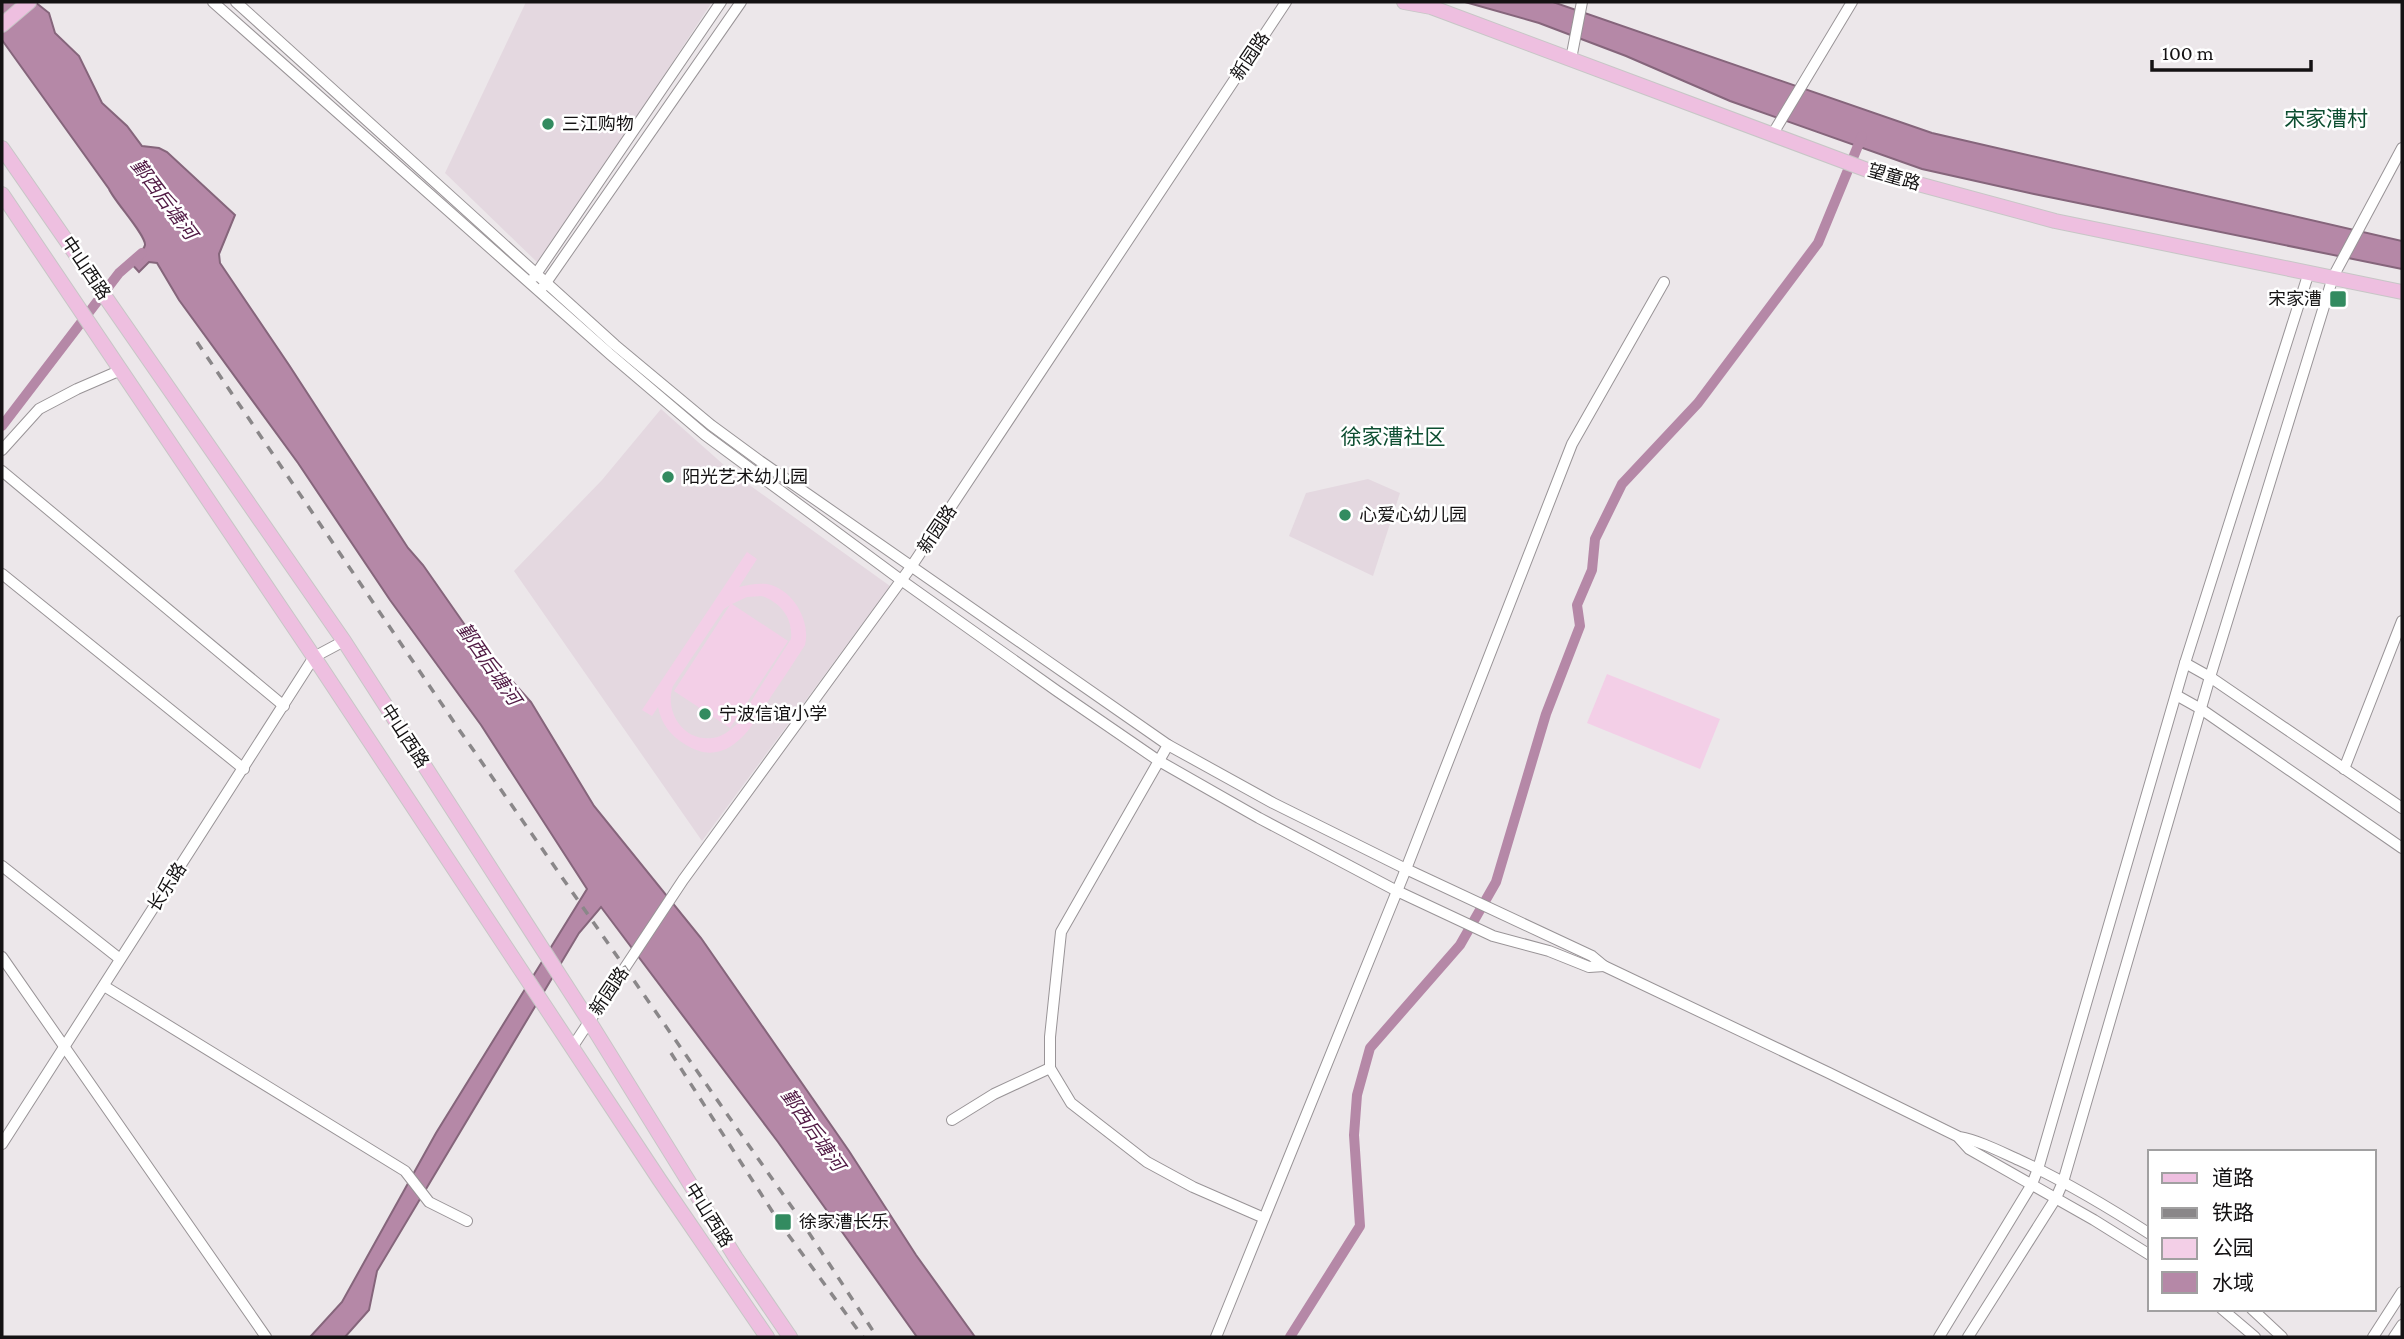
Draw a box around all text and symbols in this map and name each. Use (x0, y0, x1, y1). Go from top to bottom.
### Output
street label: 新园路 (1227, 28, 1273, 84)
scale bar (2152, 28, 2311, 72)
text: 100 m (2162, 41, 2214, 65)
district label: 宋家漕村 (2284, 107, 2368, 131)
place label: 三江购物 (562, 114, 634, 134)
marker: 三江购物 (540, 116, 556, 132)
water label: 鄞西后塘河 (127, 155, 203, 246)
street label: 望童路 (1865, 160, 1923, 194)
street label: 中山西路 (58, 233, 114, 303)
place label: 宋家漕 (2268, 289, 2322, 309)
marker: 宋家漕 (2328, 289, 2348, 309)
district label: 徐家漕社区 (1341, 425, 1446, 449)
place label: 阳光艺术幼儿园 (682, 467, 808, 487)
marker: 阳光艺术幼儿园 (660, 469, 676, 485)
street label: 新园路 (914, 501, 960, 557)
place label: 心爱心幼儿园 (1359, 505, 1467, 525)
marker: 心爱心幼儿园 (1337, 507, 1353, 523)
water label: 鄞西后塘河 (453, 619, 527, 712)
street label: 中山西路 (377, 700, 433, 772)
place label: 宁波信谊小学 (719, 704, 827, 724)
marker: 宁波信谊小学 (697, 706, 713, 722)
street label: 长乐路 (144, 859, 190, 915)
street label: 新园路 (586, 963, 632, 1019)
water label: 鄞西后塘河 (777, 1085, 851, 1178)
legend (2148, 1150, 2376, 1311)
text: 道路 (2212, 1166, 2254, 1190)
street label: 中山西路 (681, 1179, 737, 1251)
text: 铁路 (2212, 1201, 2254, 1225)
marker: 徐家漕长乐 (773, 1212, 793, 1232)
place label: 徐家漕长乐 (799, 1212, 889, 1232)
text: 公园 (2212, 1236, 2254, 1260)
text: 水域 (2212, 1271, 2254, 1295)

